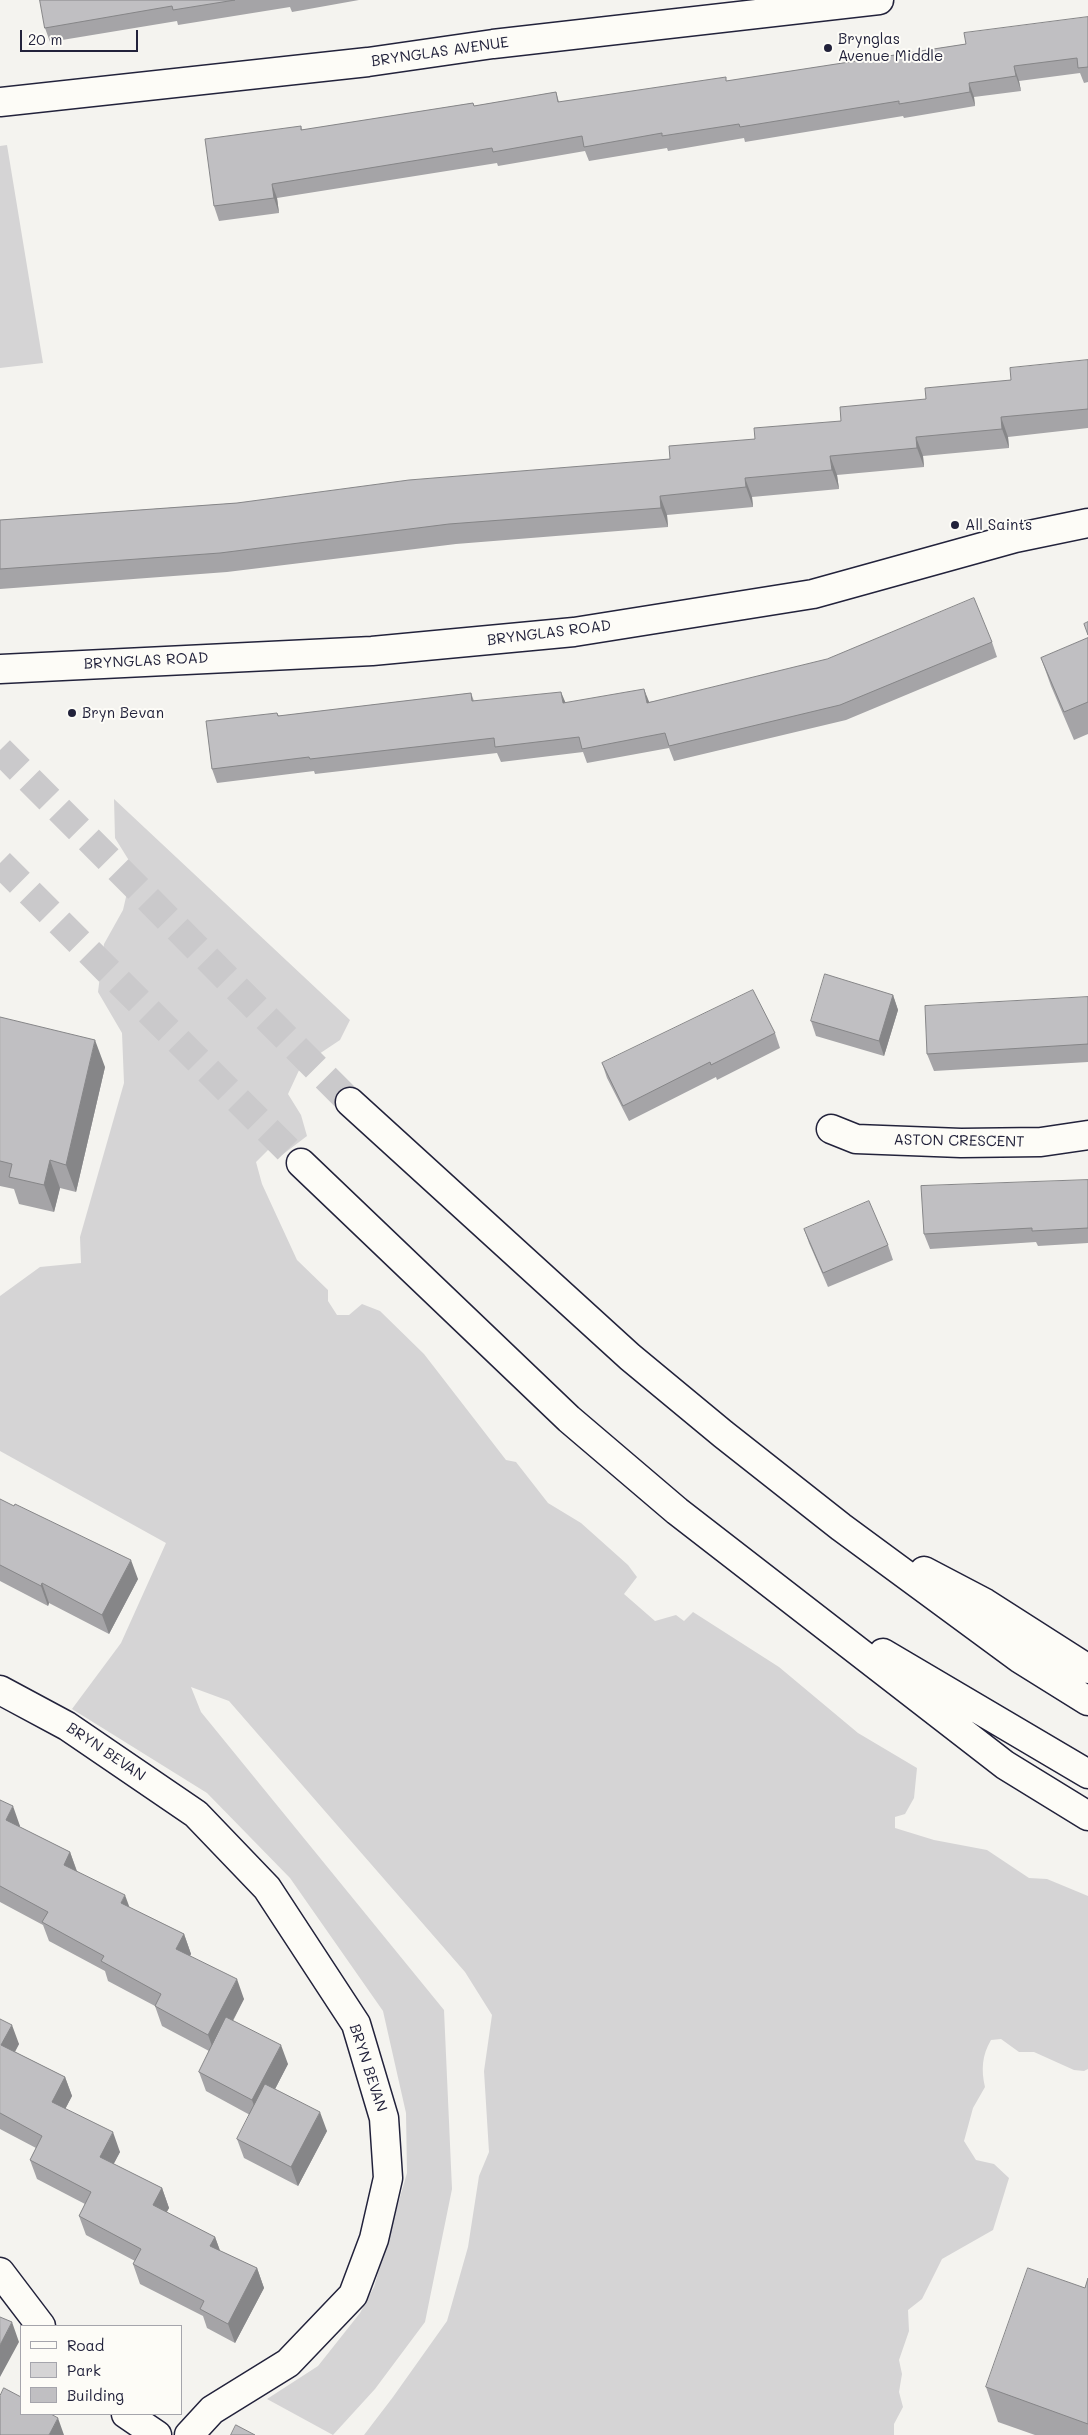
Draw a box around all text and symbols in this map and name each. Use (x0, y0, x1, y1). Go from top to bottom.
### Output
scale bar (22, 20, 140, 52)
text: 20 m (28, 29, 62, 49)
place label: Brynglas Avenue Middle (838, 30, 943, 65)
street label: BRYNGLAS AVENUE (370, 33, 510, 71)
marker: Brynglas Avenue Middle (822, 42, 834, 54)
place label: All Saints (965, 516, 1032, 534)
marker: All Saints (949, 519, 961, 531)
street label: BRYNGLAS ROAD (486, 616, 612, 650)
street label: BRYNGLAS ROAD (83, 649, 209, 673)
place label: Bryn Bevan (82, 704, 164, 722)
marker: Bryn Bevan (66, 707, 78, 719)
street label: ASTON CRESCENT (893, 1131, 1025, 1151)
street label: BRYN BEVAN (63, 1719, 149, 1785)
street label: BRYN BEVAN (345, 2022, 391, 2114)
legend (20, 2325, 182, 2415)
text: Road (67, 2335, 104, 2355)
text: Park (67, 2360, 101, 2380)
text: Building (67, 2385, 124, 2405)

